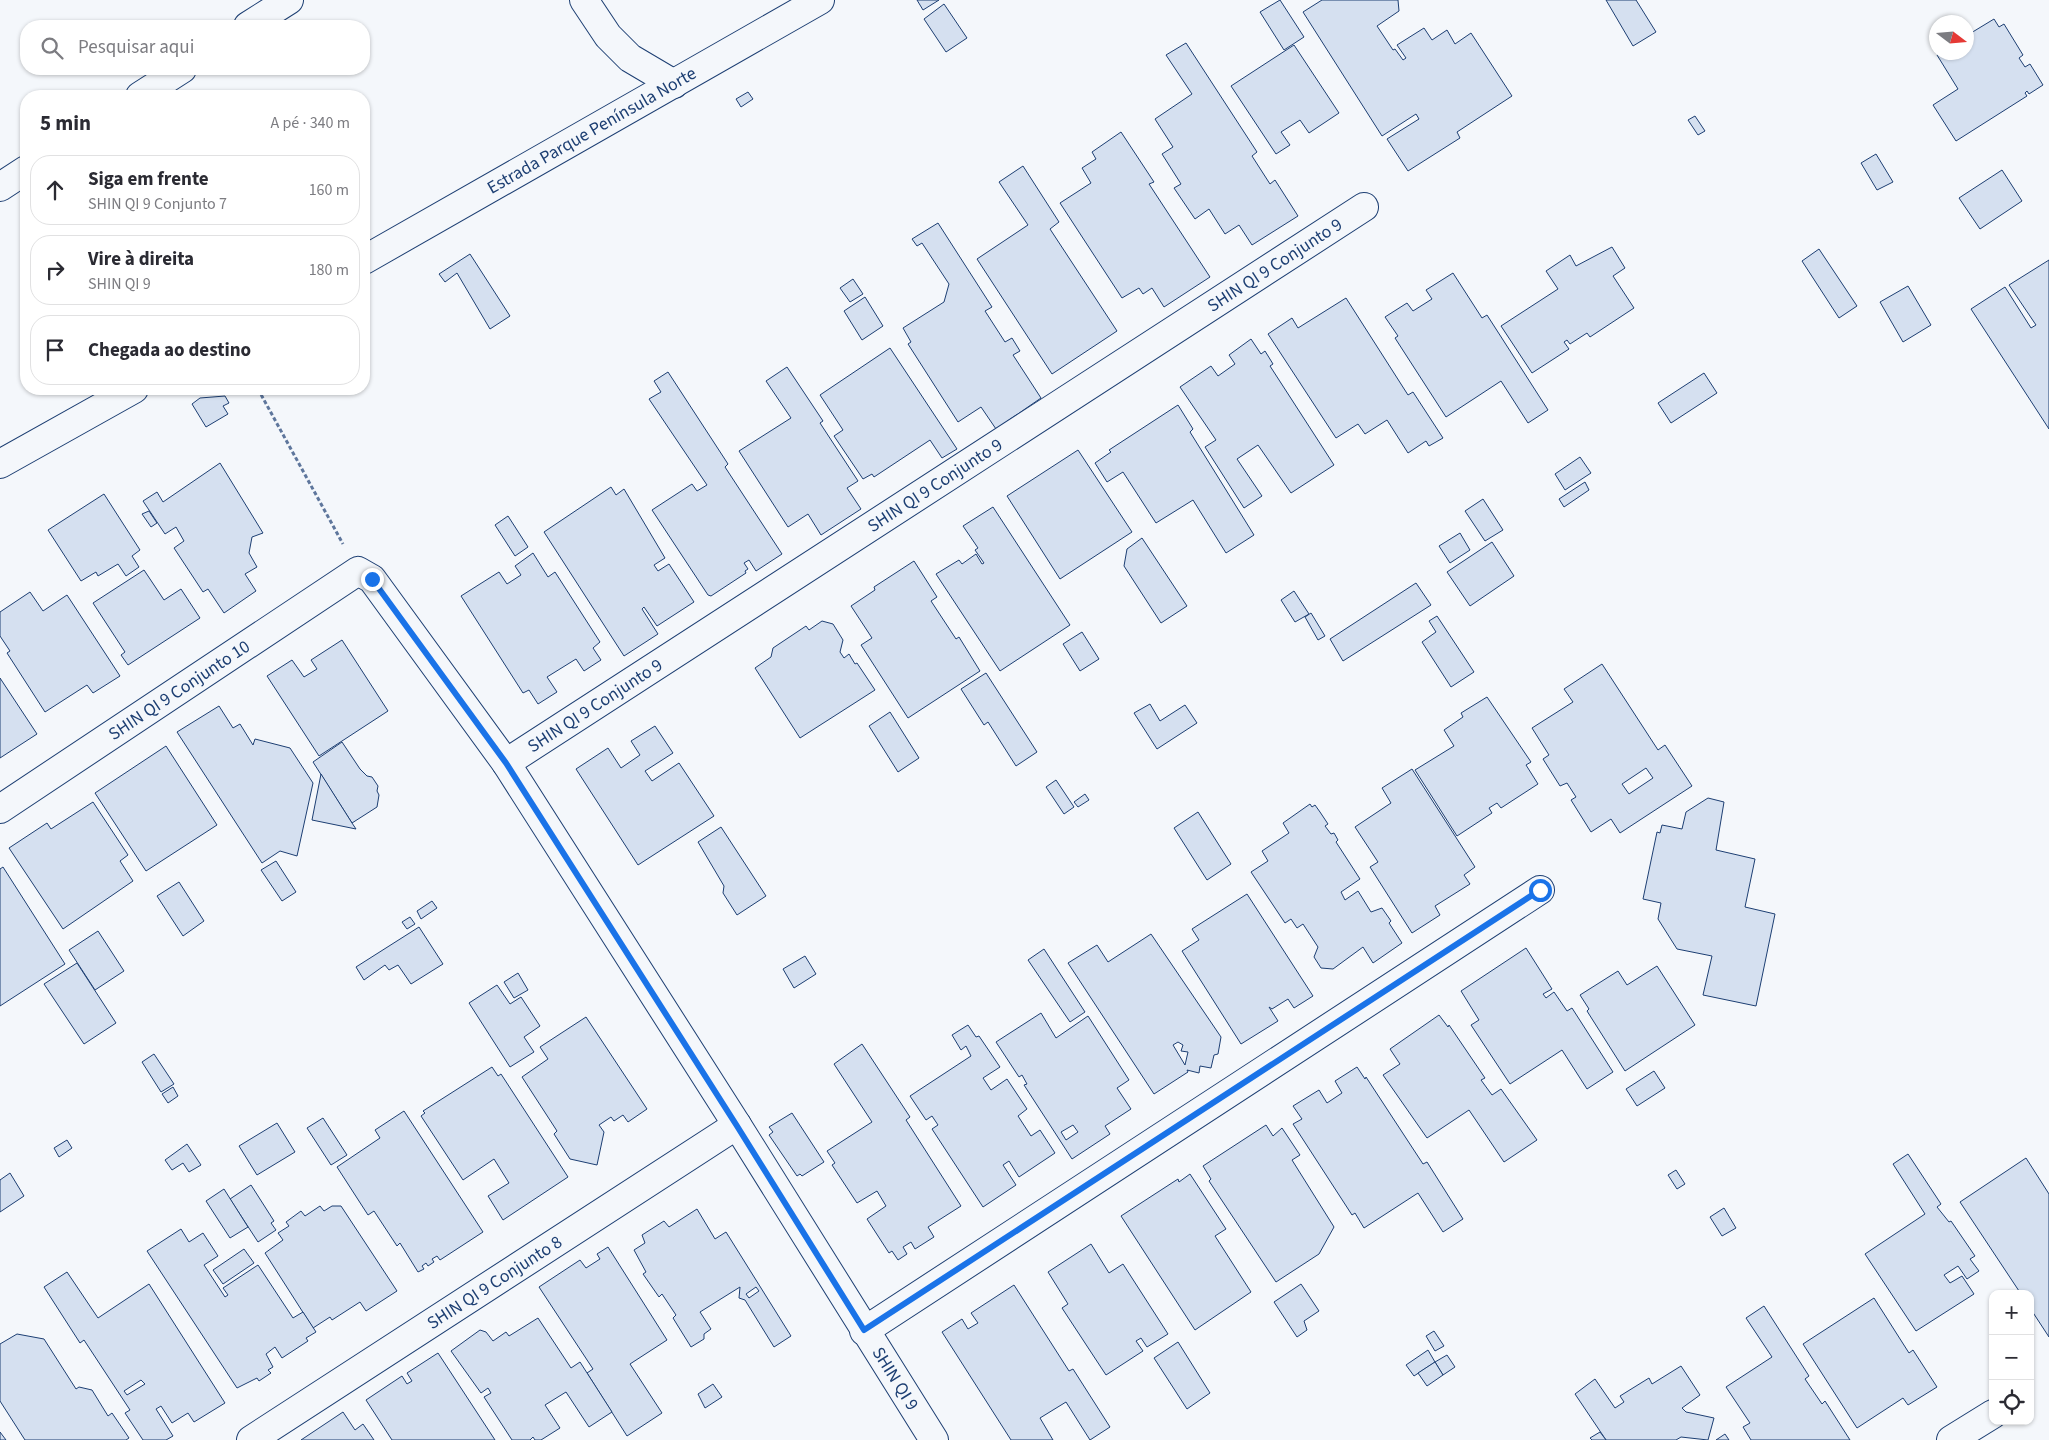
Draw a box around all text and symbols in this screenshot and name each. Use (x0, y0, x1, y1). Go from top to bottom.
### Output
north arrow (1929, 15, 1974, 60)
search box (20, 20, 370, 75)
icon: search (38, 34, 66, 62)
text: Pesquisar aqui (78, 34, 194, 61)
street label: Estrada Parque Península Norte (483, 61, 701, 200)
text: 5 min (40, 108, 91, 138)
text: A pé · 340 m (271, 112, 350, 134)
text: Siga em frente (88, 166, 209, 193)
icon: ahead (41, 176, 69, 204)
text: 160 m (309, 179, 349, 201)
text: SHIN QI 9 Conjunto 7 (88, 193, 227, 215)
street label: SHIN QI 9 Conjunto 9 (1203, 212, 1347, 318)
text: Vire à direita (88, 246, 194, 273)
icon: right (41, 256, 69, 284)
text: 180 m (309, 259, 349, 281)
text: SHIN QI 9 (88, 273, 151, 295)
icon: arrive (41, 336, 69, 364)
text: Chegada ao destino (88, 337, 251, 364)
street label: SHIN QI 9 Conjunto 9 (863, 432, 1008, 539)
route end (361, 568, 384, 591)
street label: SHIN QI 9 Conjunto 10 (104, 634, 255, 747)
street label: SHIN QI 9 Conjunto 9 (523, 653, 668, 759)
route start (1529, 879, 1552, 902)
street label: SHIN QI 9 Conjunto 8 (422, 1230, 567, 1336)
map controls (1989, 1290, 2034, 1425)
button: + (1989, 1290, 2034, 1335)
button: − (1989, 1335, 2034, 1380)
street label: SHIN QI 9 (866, 1342, 924, 1415)
button: locate (1989, 1380, 2034, 1425)

